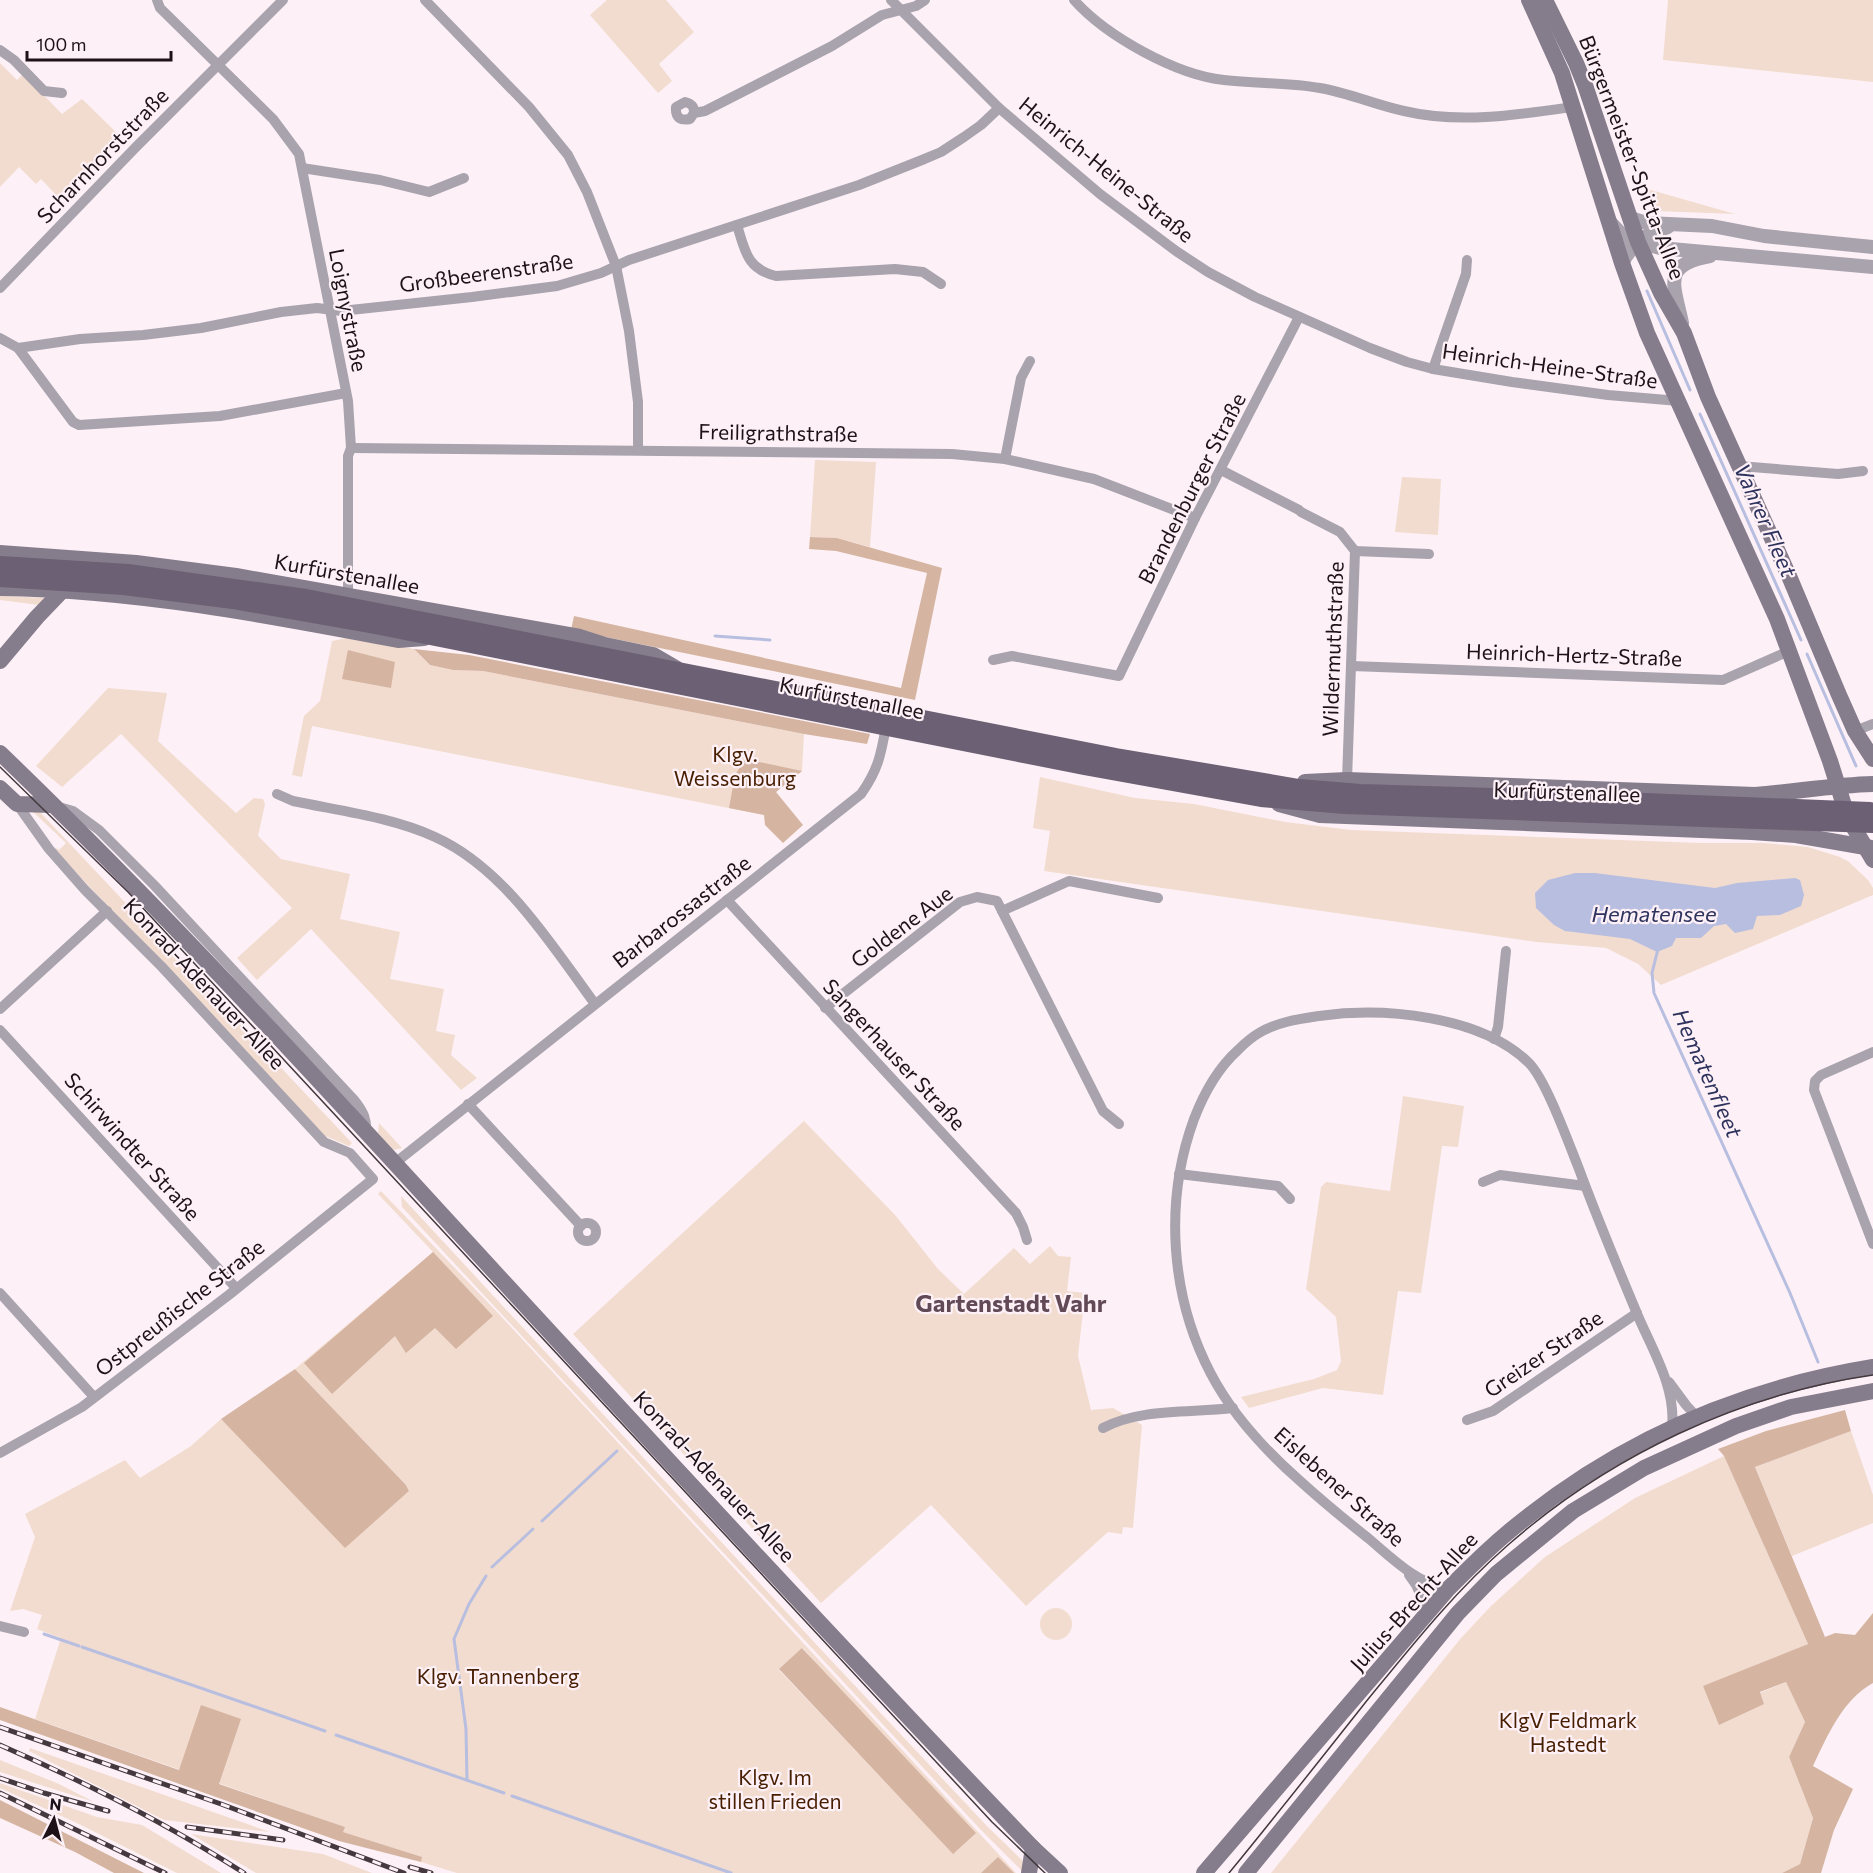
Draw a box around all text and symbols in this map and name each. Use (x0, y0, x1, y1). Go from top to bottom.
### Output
scale bar (27, 24, 171, 62)
street label: Bürgermeister-Spitta-Allee (1575, 31, 1691, 283)
text: 100 m (36, 33, 86, 55)
street label: Scharnhorststraße (31, 82, 173, 228)
street label: Heinrich-Heine-Straße (1015, 91, 1199, 247)
street label: Loignystraße (325, 246, 373, 374)
street label: Großbeerenstraße (397, 247, 575, 297)
street label: Heinrich-Heine-Straße (1441, 338, 1659, 392)
street label: Brandenburger Straße (1132, 388, 1250, 588)
street label: Freiligrathstraße (698, 418, 858, 446)
water label: Vahrer Fleet (1729, 459, 1803, 582)
street label: Kurfürstenallee (273, 548, 421, 598)
street label: Wildermuthstraße (1316, 561, 1348, 737)
street label: Heinrich-Hertz-Straße (1466, 638, 1682, 670)
street label: Kurfürstenallee (778, 671, 926, 723)
park label: Klgv. Weissenburg (674, 741, 796, 790)
street label: Kurfürstenallee (1493, 776, 1641, 806)
street label: Barbarossastraße (607, 849, 755, 973)
street label: Goldene Aue (845, 880, 957, 972)
street label: Konrad-Adenauer-Allee (119, 892, 291, 1074)
water label: Hematensee (1591, 900, 1717, 927)
street label: Sangerhauser Straße (819, 973, 971, 1135)
water label: Hematenfleet (1668, 1004, 1749, 1143)
street label: Schirwindter Straße (60, 1067, 206, 1225)
street label: Ostpreußische Straße (90, 1233, 268, 1381)
district label: Gartenstadt Vahr (915, 1288, 1107, 1317)
street label: Greizer Straße (1479, 1304, 1607, 1402)
street label: Konrad-Adenauer-Allee (629, 1385, 801, 1567)
street label: Eislebener Straße (1270, 1421, 1410, 1551)
street label: Julius-Brecht-Allee (1344, 1526, 1482, 1676)
park label: Klgv. Tannenberg (417, 1663, 579, 1688)
park label: KlgV Feldmark Hastedt (1499, 1707, 1637, 1756)
park label: Klgv. Im stillen Frieden (708, 1764, 842, 1813)
north arrow (24, 1789, 84, 1849)
text: N (49, 1794, 63, 1814)

